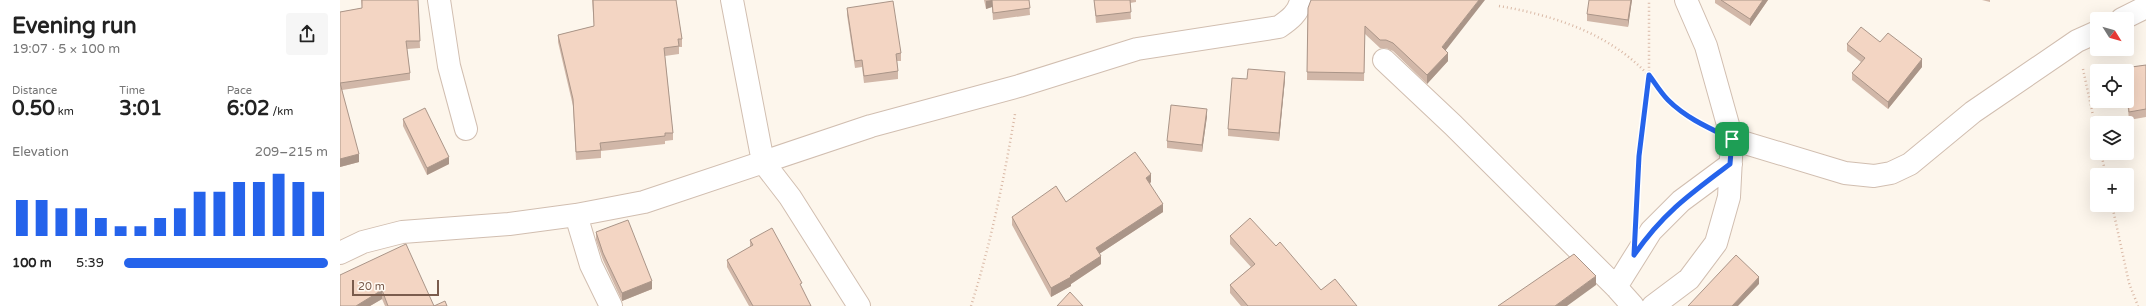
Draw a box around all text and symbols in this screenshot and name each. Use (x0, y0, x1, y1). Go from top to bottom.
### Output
north arrow (2090, 12, 2134, 56)
map controls (2090, 12, 2134, 212)
text: Evening run (12, 13, 137, 39)
button: share (286, 13, 328, 55)
text: 19:07 · 5 × 100 m (12, 41, 120, 57)
button: locate (2090, 64, 2134, 108)
text: Distance (12, 84, 57, 97)
text: Time (119, 84, 145, 97)
text: Pace (227, 84, 252, 97)
text: 0.50 (12, 97, 55, 121)
text: 3:01 (119, 97, 162, 121)
text: 6:02 (227, 97, 270, 121)
text: km (55, 105, 74, 118)
text: /km (270, 105, 293, 118)
button: layers (2090, 116, 2134, 160)
pin (1715, 122, 1749, 156)
icon: arrive (1721, 128, 1743, 150)
text: Elevation (12, 144, 69, 160)
text: 209–215 m (255, 144, 328, 160)
button: + (2090, 168, 2134, 212)
text: 100 m (12, 255, 52, 271)
text: 5:39 (76, 255, 104, 271)
scale bar (352, 278, 439, 297)
text: 20 m (358, 280, 385, 293)

